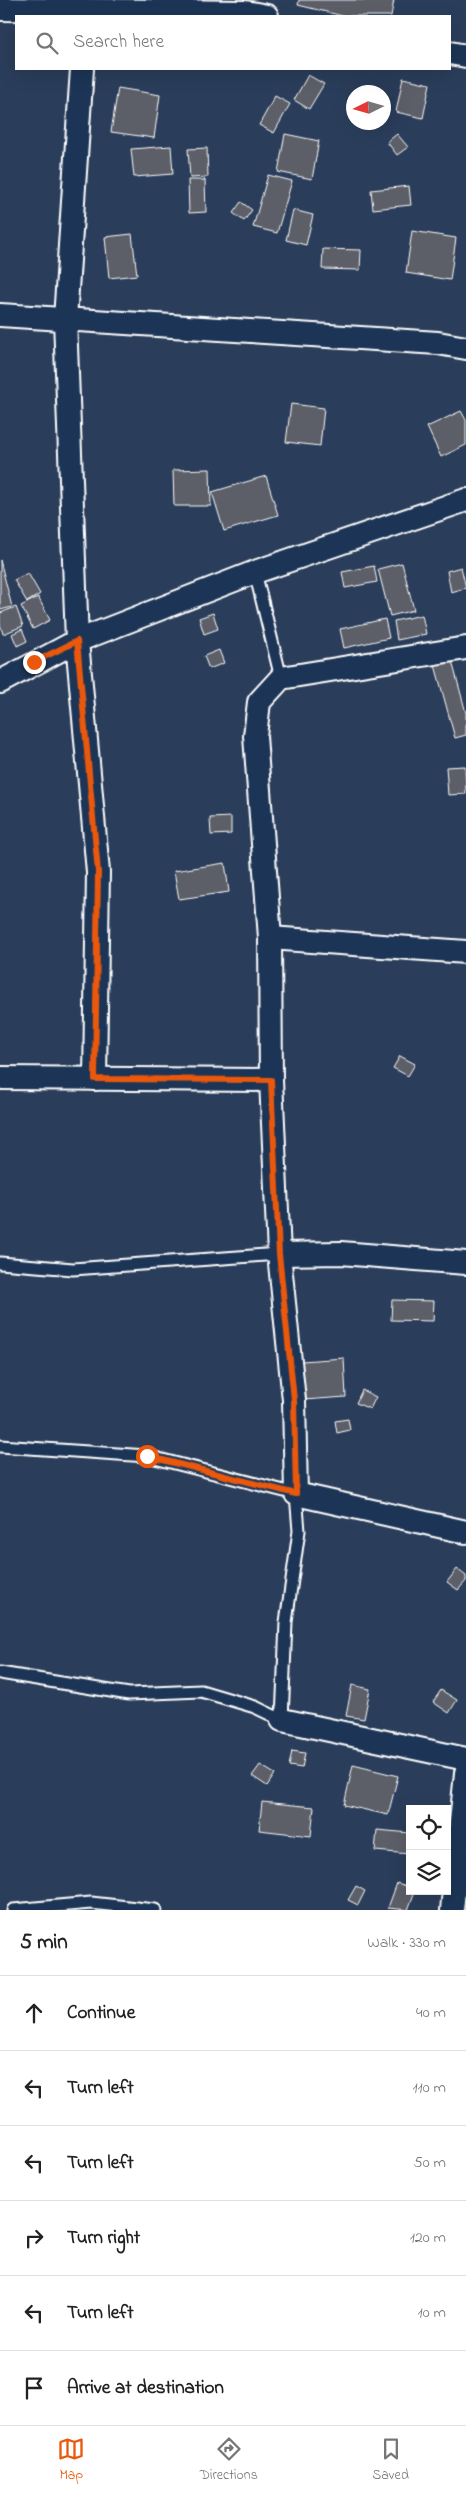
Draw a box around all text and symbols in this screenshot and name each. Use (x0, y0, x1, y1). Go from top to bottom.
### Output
search box (15, 15, 451, 70)
icon: search (33, 29, 61, 57)
text: Search here (73, 29, 164, 56)
north arrow (346, 85, 391, 130)
route end (23, 651, 46, 674)
route start (136, 1445, 159, 1468)
map controls (406, 1805, 451, 1895)
button: locate (406, 1805, 451, 1850)
button: layers (406, 1850, 451, 1895)
text: 5 min (20, 1928, 68, 1958)
text: Walk · 330 m (367, 1931, 446, 1955)
icon: ahead (20, 1999, 48, 2027)
text: Continue (67, 2000, 135, 2027)
text: 40 m (416, 2001, 446, 2025)
icon: left (20, 2074, 48, 2102)
text: Turn left (67, 2075, 134, 2102)
text: 110 m (412, 2076, 446, 2100)
icon: left (20, 2149, 48, 2177)
text: Turn left (67, 2150, 134, 2177)
text: 50 m (414, 2151, 446, 2175)
icon: right (20, 2224, 48, 2252)
text: Turn right (67, 2225, 140, 2252)
text: 120 m (410, 2226, 446, 2250)
icon: left (20, 2299, 48, 2327)
text: Turn left (67, 2300, 134, 2327)
text: 10 m (418, 2301, 446, 2325)
icon: arrive (20, 2374, 48, 2402)
text: Arrive at destination (67, 2375, 224, 2402)
tab: Map (57, 2435, 85, 2486)
tab: Directions (200, 2435, 258, 2486)
tab: Saved (372, 2435, 409, 2486)

